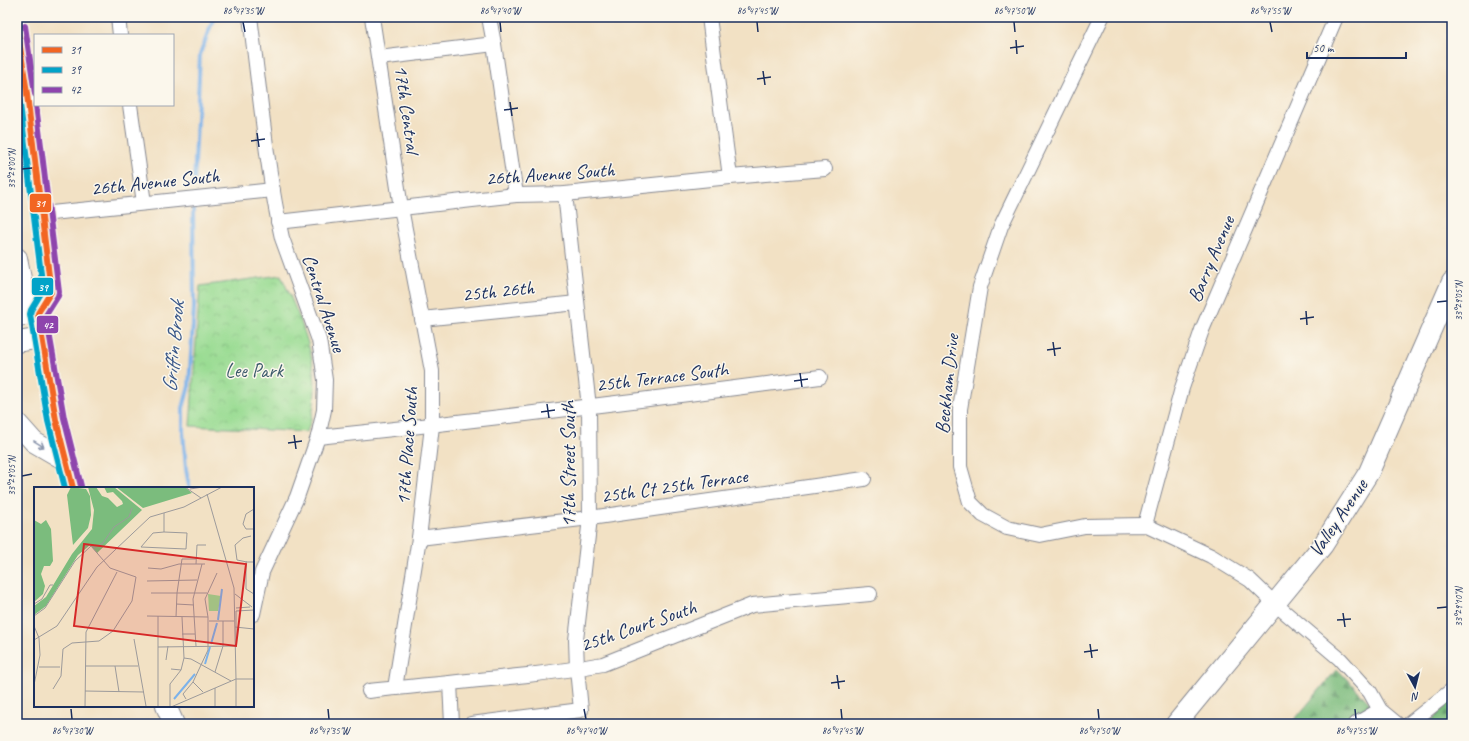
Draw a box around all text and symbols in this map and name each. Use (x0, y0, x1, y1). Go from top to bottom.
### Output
text: 86°47'35"W (223, 4, 265, 17)
text: 86°47'40"W (480, 4, 522, 17)
text: 86°47'45"W (737, 4, 779, 17)
text: 86°47'50"W (994, 4, 1036, 17)
text: 86°47'55"W (1250, 4, 1292, 17)
legend (34, 34, 174, 106)
scale bar (1307, 34, 1406, 60)
text: 50 m (1313, 40, 1335, 56)
text: 31 (70, 42, 81, 58)
text: 39 (70, 62, 82, 78)
street label: 17th Central (388, 63, 426, 158)
text: 42 (70, 82, 82, 98)
text: 33°29'00"N (5, 147, 18, 189)
street label: 26th Avenue South (485, 157, 616, 191)
street label: 26th Avenue South (89, 163, 221, 201)
line badge: 31 (29, 193, 52, 213)
text: 31 (35, 196, 46, 210)
street label: Barry Avenue (1182, 211, 1241, 306)
street label: Central Avenue (296, 251, 352, 356)
street label: 25th 26th (461, 275, 536, 307)
line badge: 39 (31, 277, 54, 296)
text: 33°29'05"N (1452, 279, 1465, 321)
text: 39 (38, 280, 49, 294)
water label: Griffin Brook (156, 297, 190, 393)
line badge: 42 (36, 315, 59, 334)
text: 42 (43, 318, 54, 332)
street label: Beckham Drive (929, 331, 965, 435)
street label: 25th Terrace South (594, 356, 731, 398)
park label: Lee Park (225, 358, 284, 383)
street label: 17th Place South (390, 385, 424, 506)
street label: 17th Street South (556, 399, 581, 527)
one-way arrow (33, 441, 45, 449)
text: 33°29'05"N (5, 454, 18, 496)
street label: 25th Ct 25th Terrace (599, 463, 750, 509)
street label: Valley Avenue (1303, 473, 1374, 562)
inset map (34, 487, 254, 707)
text: 33°29'10"N (1452, 585, 1465, 627)
street label: 25th Court South (577, 594, 700, 658)
north arrow (1395, 667, 1435, 707)
text: N (1410, 690, 1420, 705)
text: 86°47'30"W (52, 724, 94, 737)
text: 86°47'35"W (309, 724, 351, 737)
text: 86°47'40"W (566, 724, 608, 737)
text: 86°47'45"W (822, 724, 864, 737)
text: 86°47'50"W (1079, 724, 1121, 737)
text: 86°47'55"W (1336, 724, 1378, 737)

